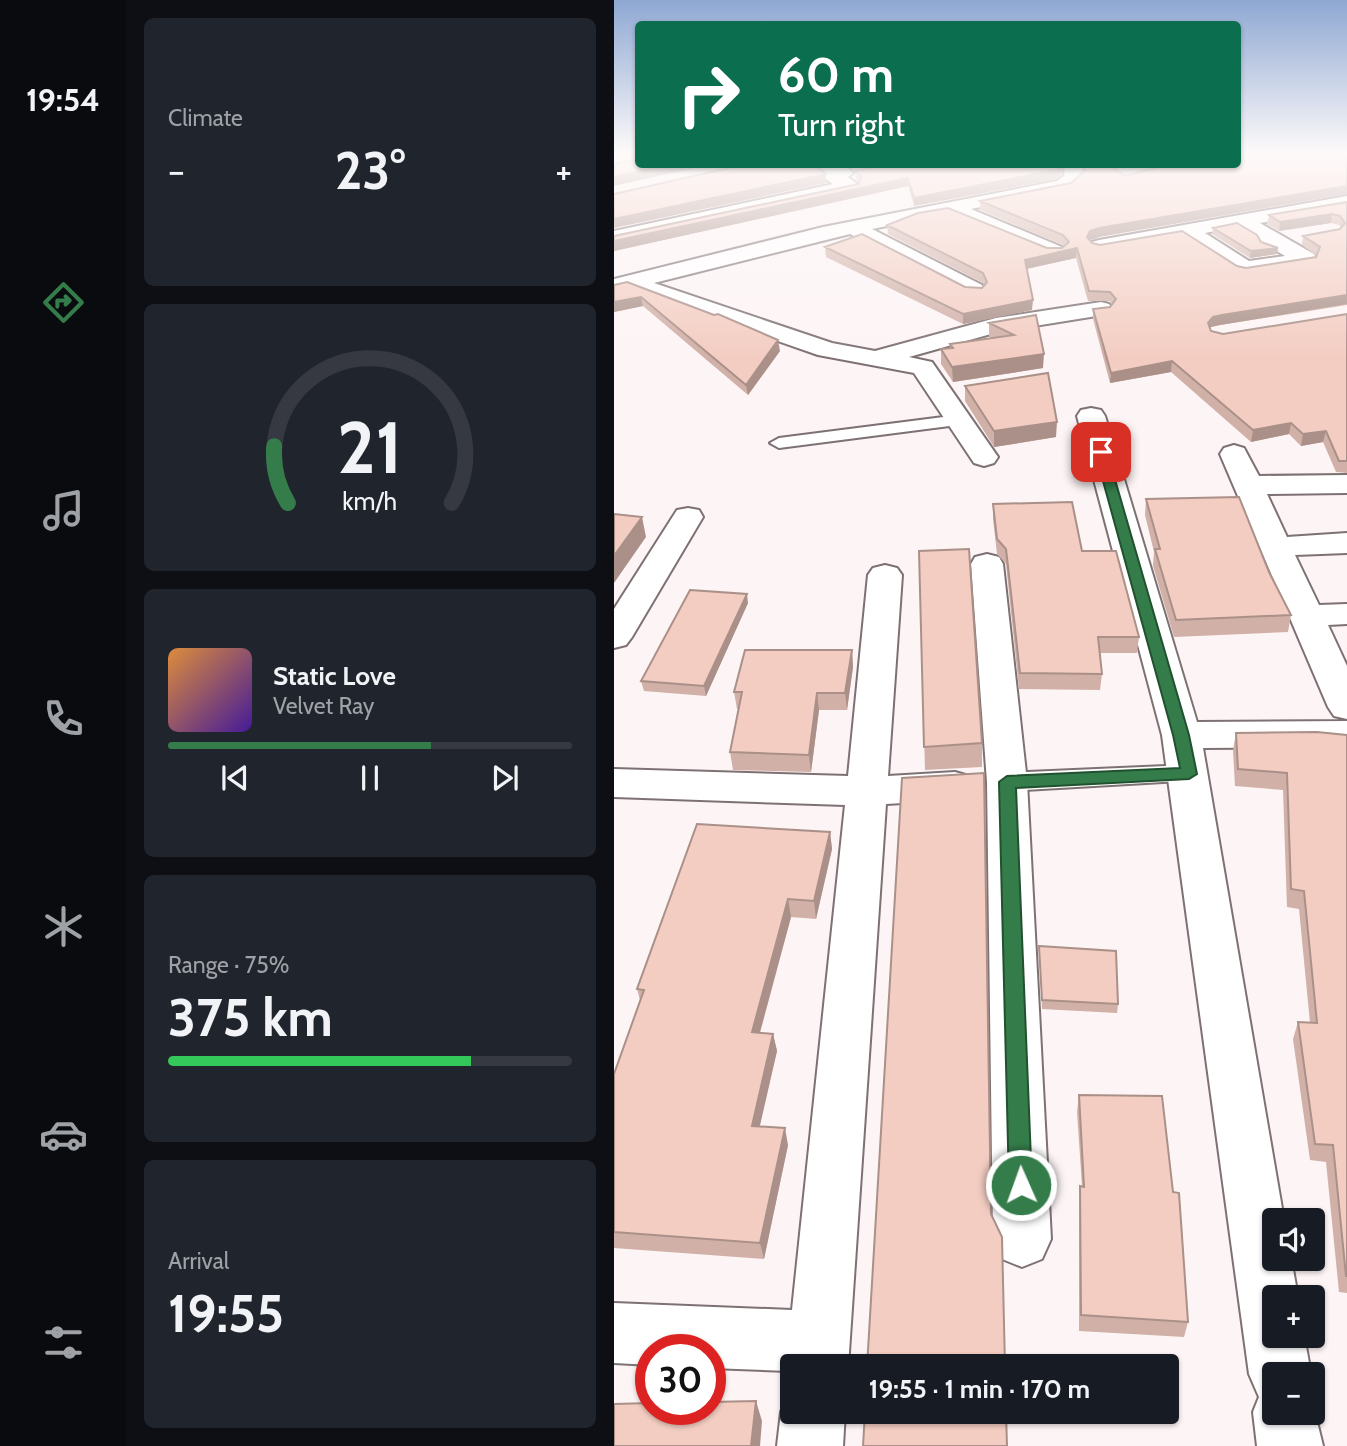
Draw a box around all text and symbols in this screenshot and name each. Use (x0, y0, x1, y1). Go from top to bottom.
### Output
text: 60 m (778, 45, 894, 104)
icon: right (663, 49, 754, 140)
text: 19:54 (26, 80, 100, 119)
text: Climate (168, 104, 243, 132)
text: Turn right (778, 105, 905, 144)
text: 23° (335, 139, 405, 202)
text: − (168, 147, 185, 194)
text: + (555, 147, 572, 194)
icon: directions (39, 278, 88, 327)
text: 21 (337, 404, 403, 492)
pin (1071, 422, 1131, 482)
icon: arrive (1082, 433, 1120, 471)
icon: music (39, 486, 88, 535)
text: km/h (343, 486, 397, 516)
text: Static Love (273, 660, 396, 692)
text: Velvet Ray (273, 692, 374, 720)
icon: phone (39, 694, 88, 743)
icon: previous (216, 759, 254, 797)
icon: pause (351, 759, 389, 797)
icon: next (486, 759, 524, 797)
icon: climate (39, 902, 88, 951)
text: Range · 75% (168, 951, 289, 979)
text: 375 km (168, 986, 333, 1049)
icon: car (39, 1110, 88, 1159)
position arrow (984, 1148, 1058, 1222)
map controls (1262, 1208, 1325, 1425)
button: sound (1262, 1208, 1325, 1271)
text: Arrival (168, 1247, 229, 1275)
text: 19:55 (168, 1282, 284, 1345)
button: + (1262, 1285, 1325, 1348)
icon: filters (39, 1318, 88, 1367)
speed limit sign: 30 (635, 1334, 726, 1425)
button: − (1262, 1362, 1325, 1425)
text: 19:55 · 1 min · 170 m (869, 1373, 1090, 1405)

